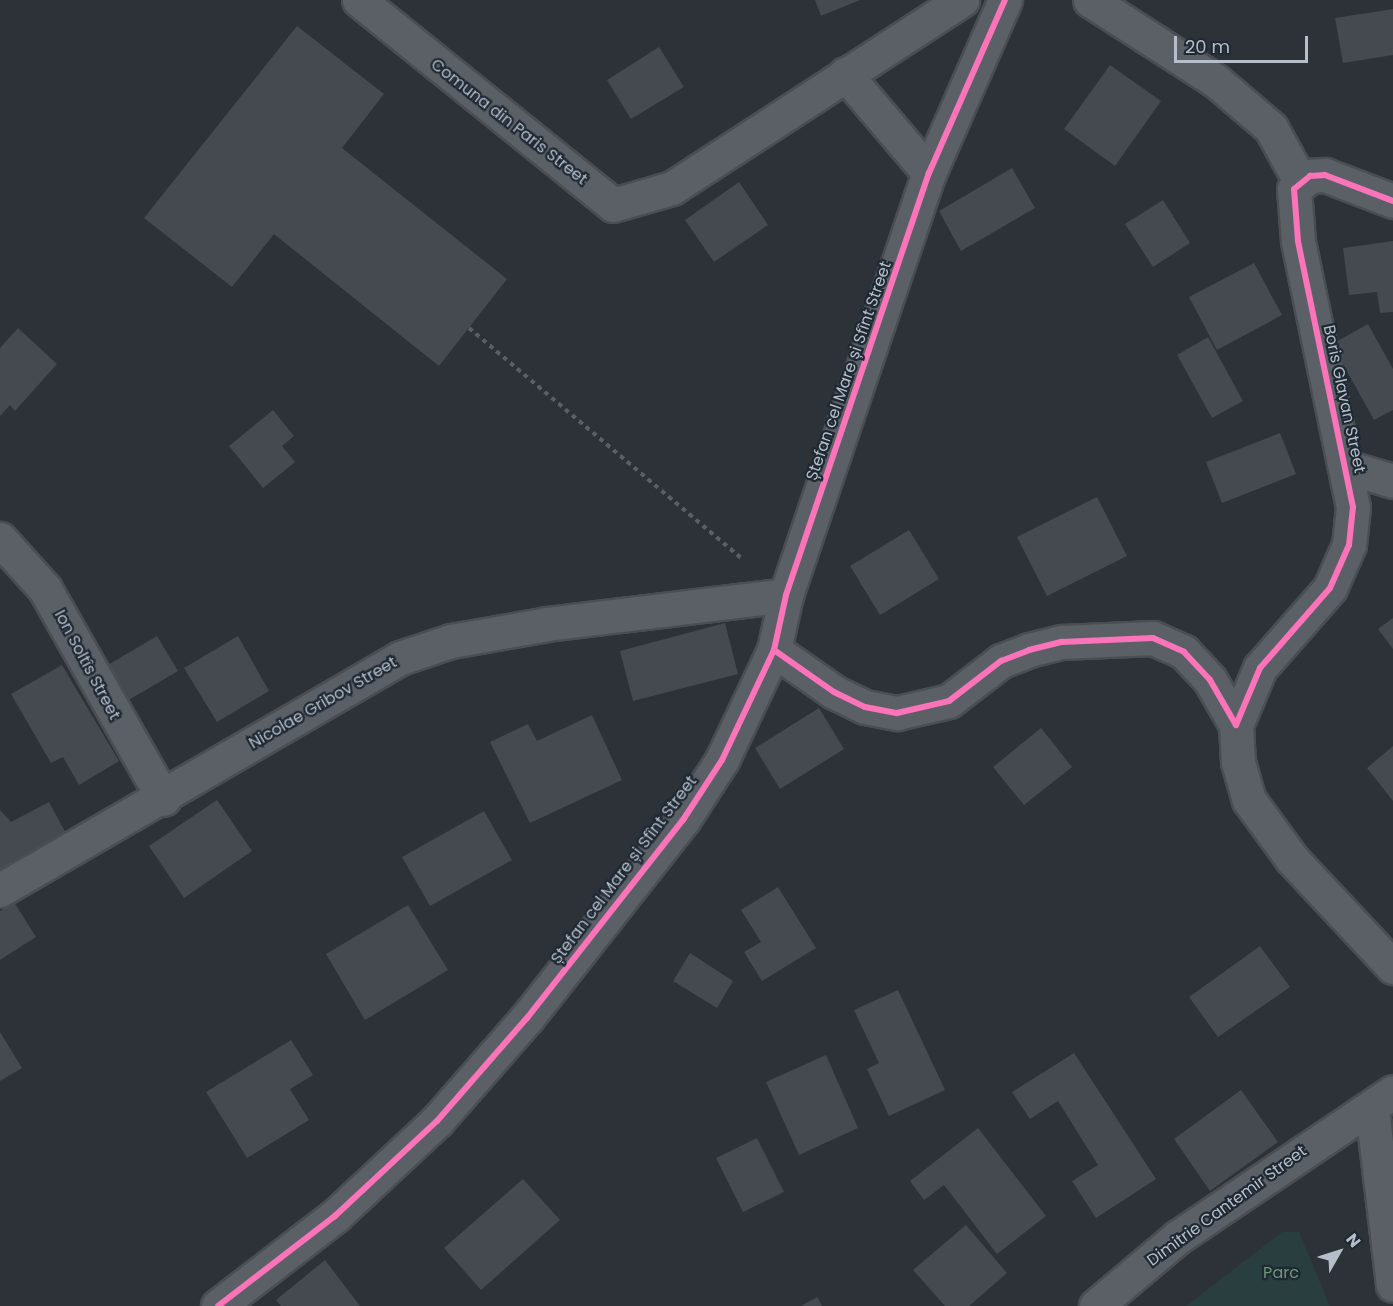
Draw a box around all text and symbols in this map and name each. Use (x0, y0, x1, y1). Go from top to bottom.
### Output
scale bar (1177, 24, 1310, 62)
text: 20 m (1185, 34, 1230, 59)
street label: Comuna din Paris Street (427, 55, 591, 189)
street label: Ștefan cel Mare și Sfînt Street (802, 259, 896, 483)
street label: Boris Glavan Street (1319, 323, 1369, 475)
street label: Ion Soltîs Street (50, 607, 124, 723)
street label: Nicolae Gribov Street (246, 653, 400, 753)
street label: Ștefan cel Mare și Sfînt Street (547, 772, 701, 968)
street label: Dimitrie Cantemir Street (1144, 1142, 1310, 1270)
north arrow (1309, 1222, 1369, 1282)
text: N (1341, 1228, 1366, 1252)
park label: Parc (1263, 1263, 1299, 1283)

